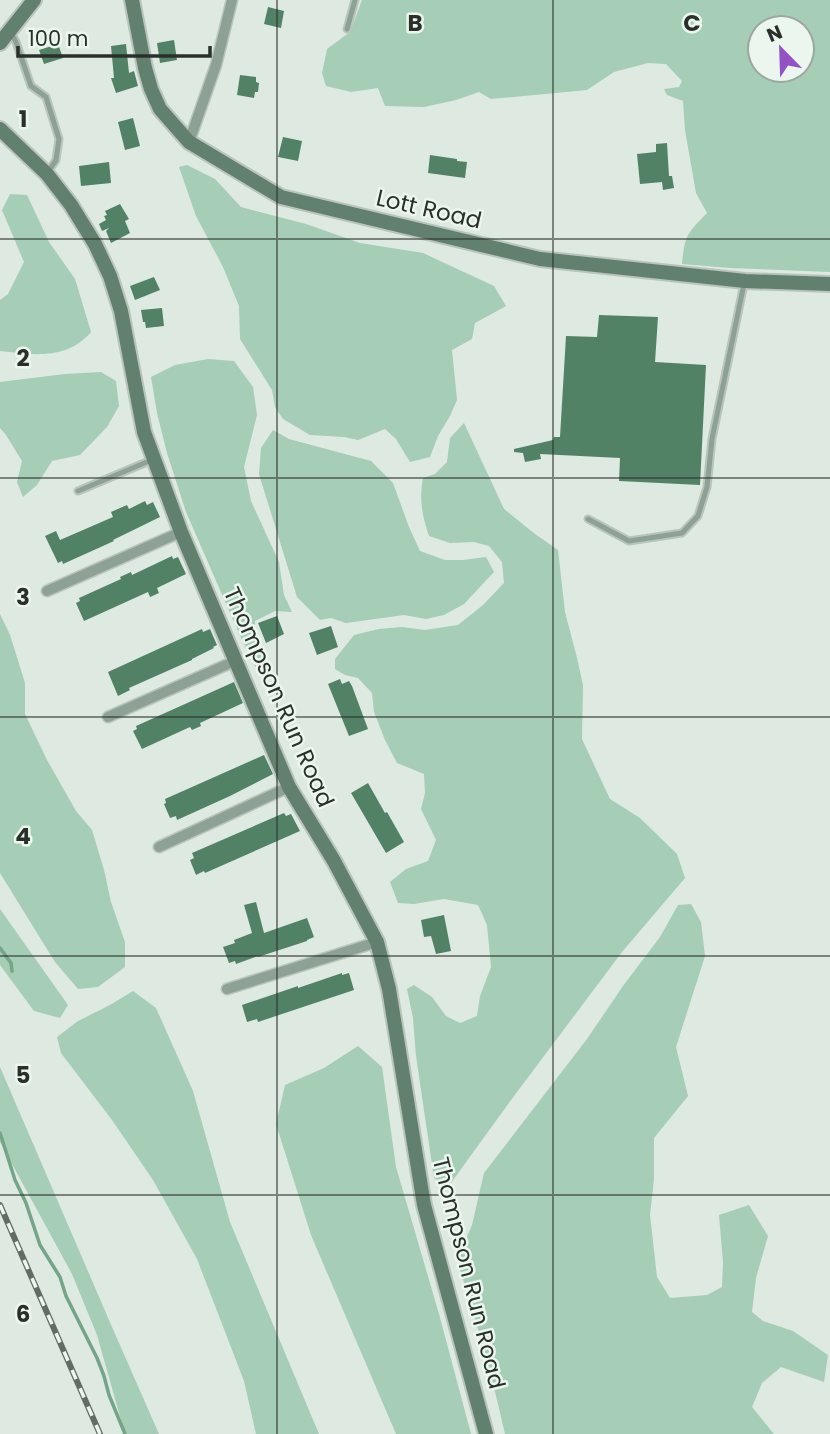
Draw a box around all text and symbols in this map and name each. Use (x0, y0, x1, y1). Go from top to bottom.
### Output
text: B (407, 7, 423, 39)
text: C (683, 7, 701, 39)
scale bar (18, 14, 210, 58)
north arrow (746, 14, 816, 84)
text: N (763, 19, 786, 49)
text: 100 m (28, 24, 88, 53)
text: 1 (19, 103, 27, 135)
street label: Lott Road (373, 181, 485, 237)
text: 2 (16, 342, 30, 374)
text: 3 (16, 581, 30, 613)
street label: Thompson Run Road (216, 582, 342, 812)
text: 4 (15, 820, 31, 852)
text: 5 (16, 1059, 30, 1091)
street label: Thompson Run Road (425, 1154, 513, 1392)
text: 6 (16, 1298, 30, 1330)

